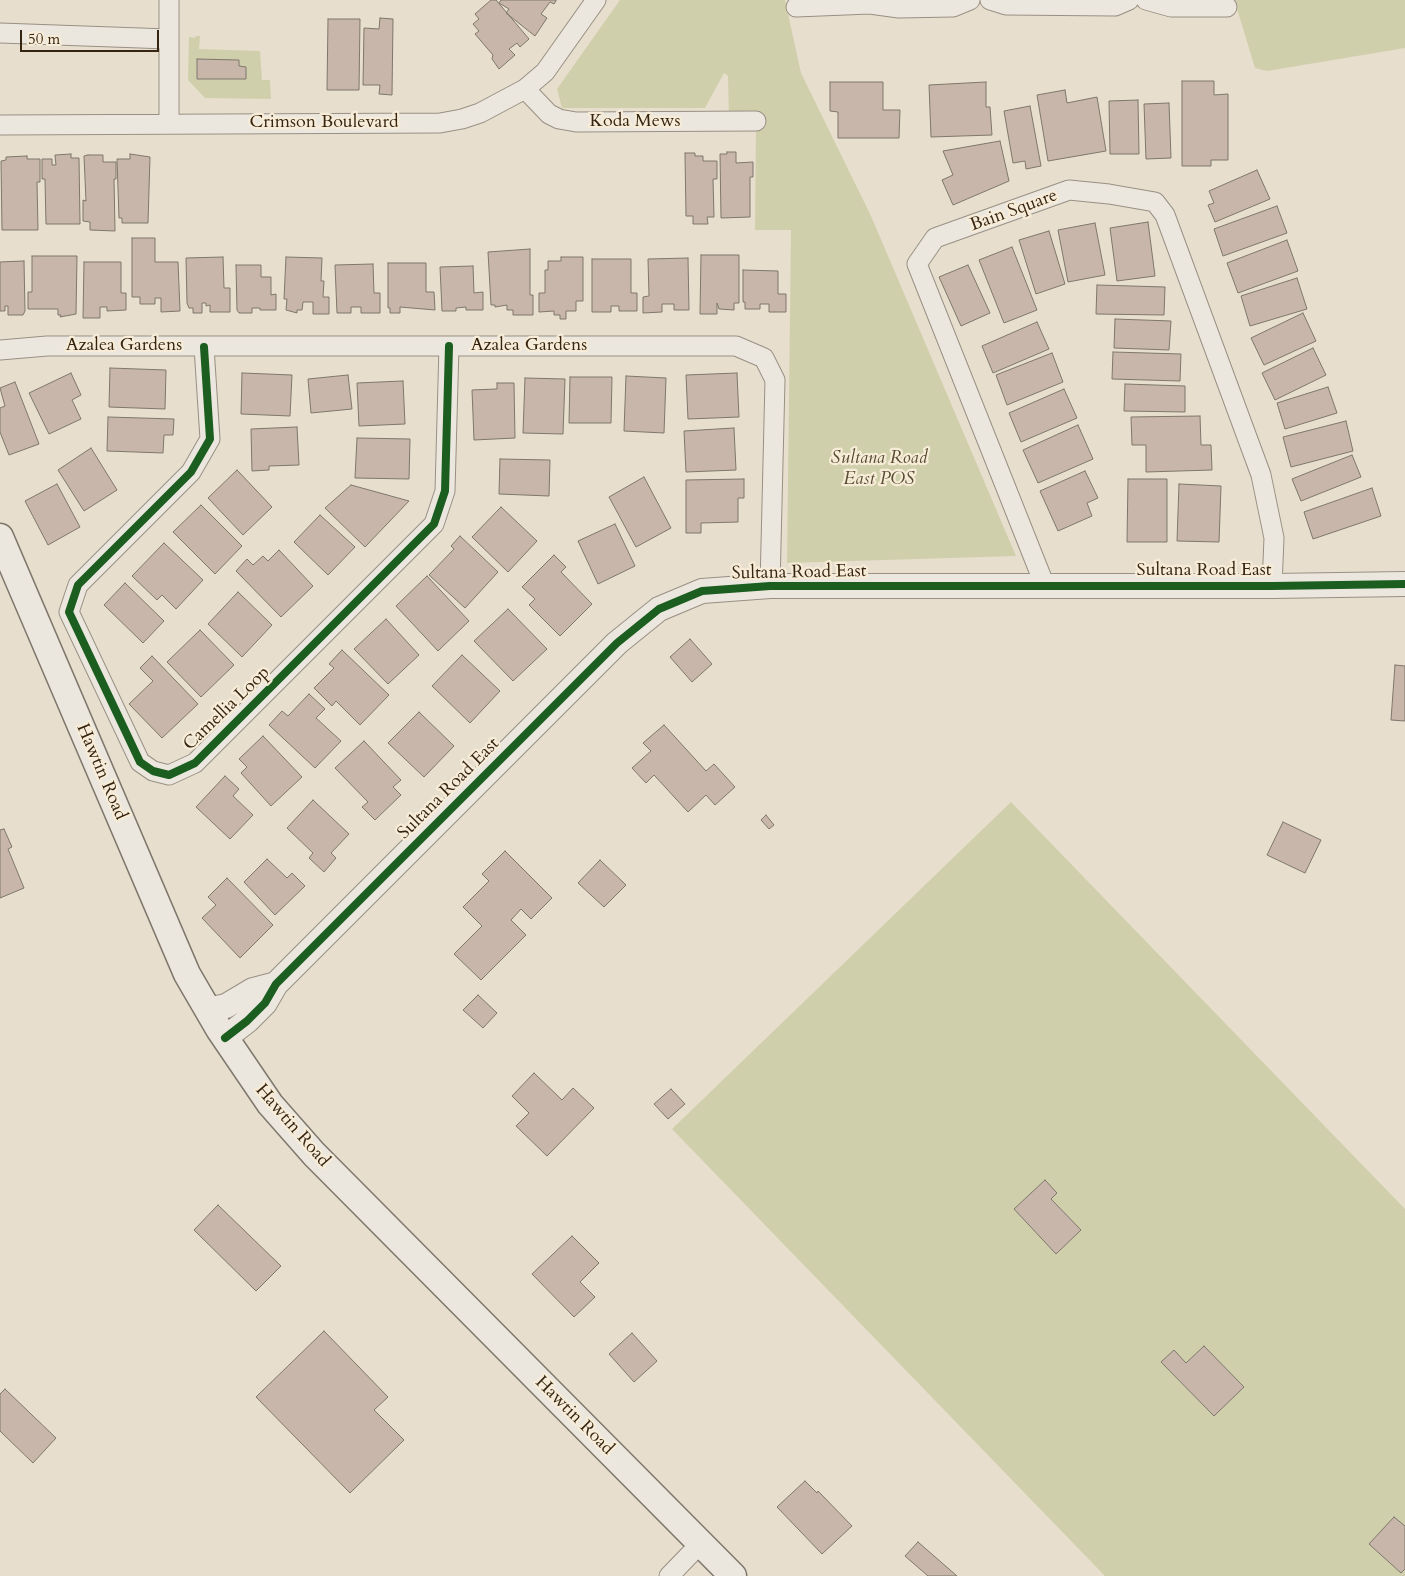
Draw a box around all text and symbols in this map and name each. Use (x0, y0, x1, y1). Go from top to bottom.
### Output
scale bar (22, 20, 161, 52)
text: 50 m (28, 29, 60, 49)
street label: Koda Mews (590, 111, 680, 133)
street label: Crimson Boulevard (249, 112, 399, 134)
street label: Bain Square (967, 185, 1061, 237)
street label: Azalea Gardens (66, 335, 182, 357)
street label: Azalea Gardens (471, 335, 587, 357)
park label: Sultana Road East POS (831, 448, 927, 490)
street label: Sultana Road East (1137, 560, 1271, 582)
street label: Sultana Road East (731, 561, 867, 585)
street label: Camellia Loop (179, 662, 275, 756)
street label: Hawtin Road (71, 721, 131, 823)
street label: Sultana Road East (394, 734, 504, 844)
street label: Hawtin Road (250, 1080, 334, 1172)
street label: Hawtin Road (530, 1372, 618, 1460)

